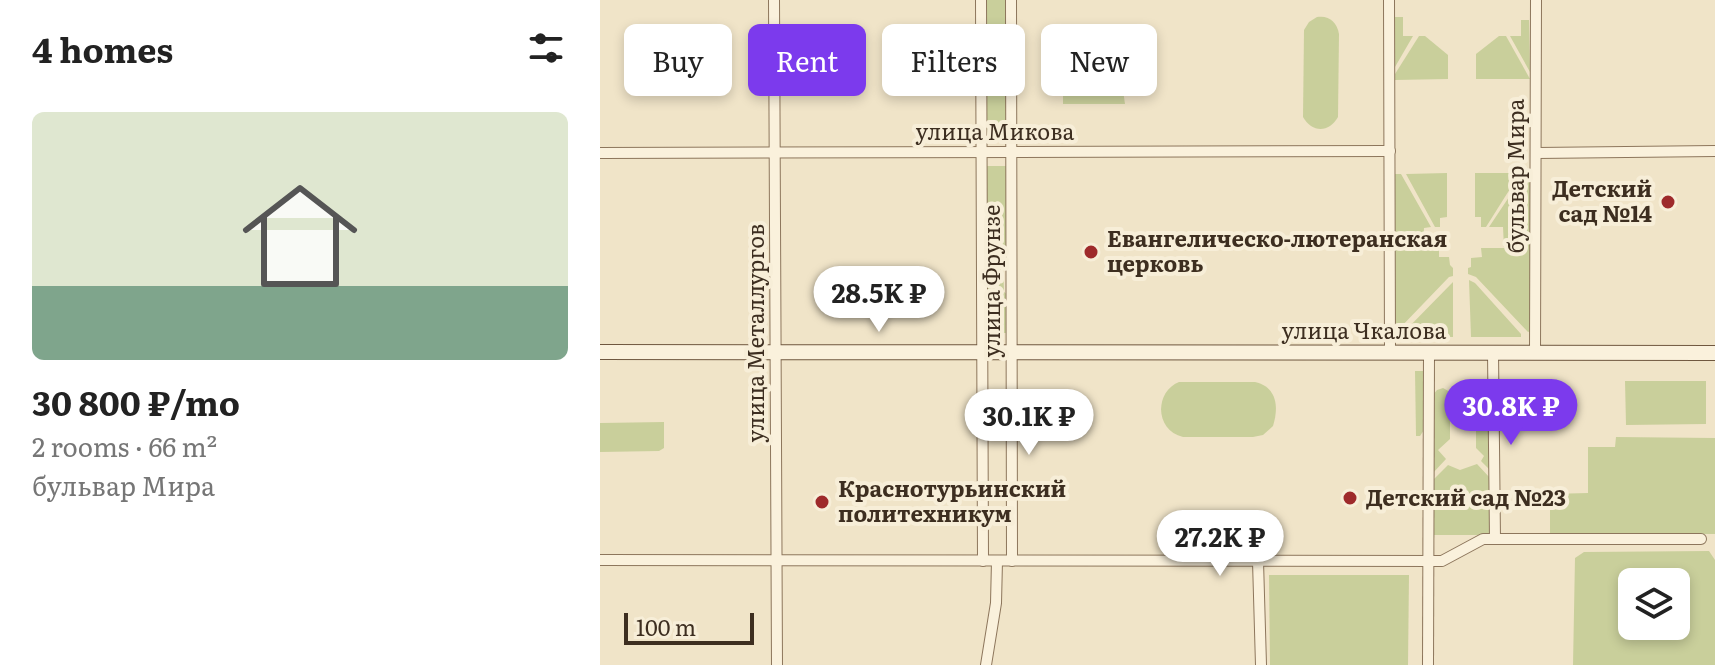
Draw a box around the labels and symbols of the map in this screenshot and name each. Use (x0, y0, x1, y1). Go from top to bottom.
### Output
street label: бульвар Мира (1498, 98, 1531, 253)
street label: улица Микова (916, 114, 1075, 147)
place label: Детский сад №14 (1552, 171, 1652, 229)
marker: Детский сад №14 (1659, 193, 1677, 211)
street label: улица Фрунзе (974, 205, 1007, 357)
place label: Евангелическо-лютеранская церковь (1107, 221, 1447, 279)
street label: улица Металлургов (738, 224, 771, 442)
marker: Евангелическо-лютеранская церковь (1082, 243, 1100, 261)
pin: 28.5K ₽ (805, 266, 953, 334)
street label: улица Чкалова (1282, 313, 1447, 346)
pin: 30.8K ₽ (1437, 379, 1585, 447)
pin: 30.1K ₽ (955, 389, 1103, 457)
place label: Краснотурьинский политехникум (838, 471, 1066, 529)
place label: Детский сад №23 (1366, 480, 1566, 513)
marker: Детский сад №23 (1341, 489, 1359, 507)
marker: Краснотурьинский политехникум (813, 493, 831, 511)
pin: 27.2K ₽ (1146, 510, 1294, 578)
scale bar (624, 609, 754, 645)

